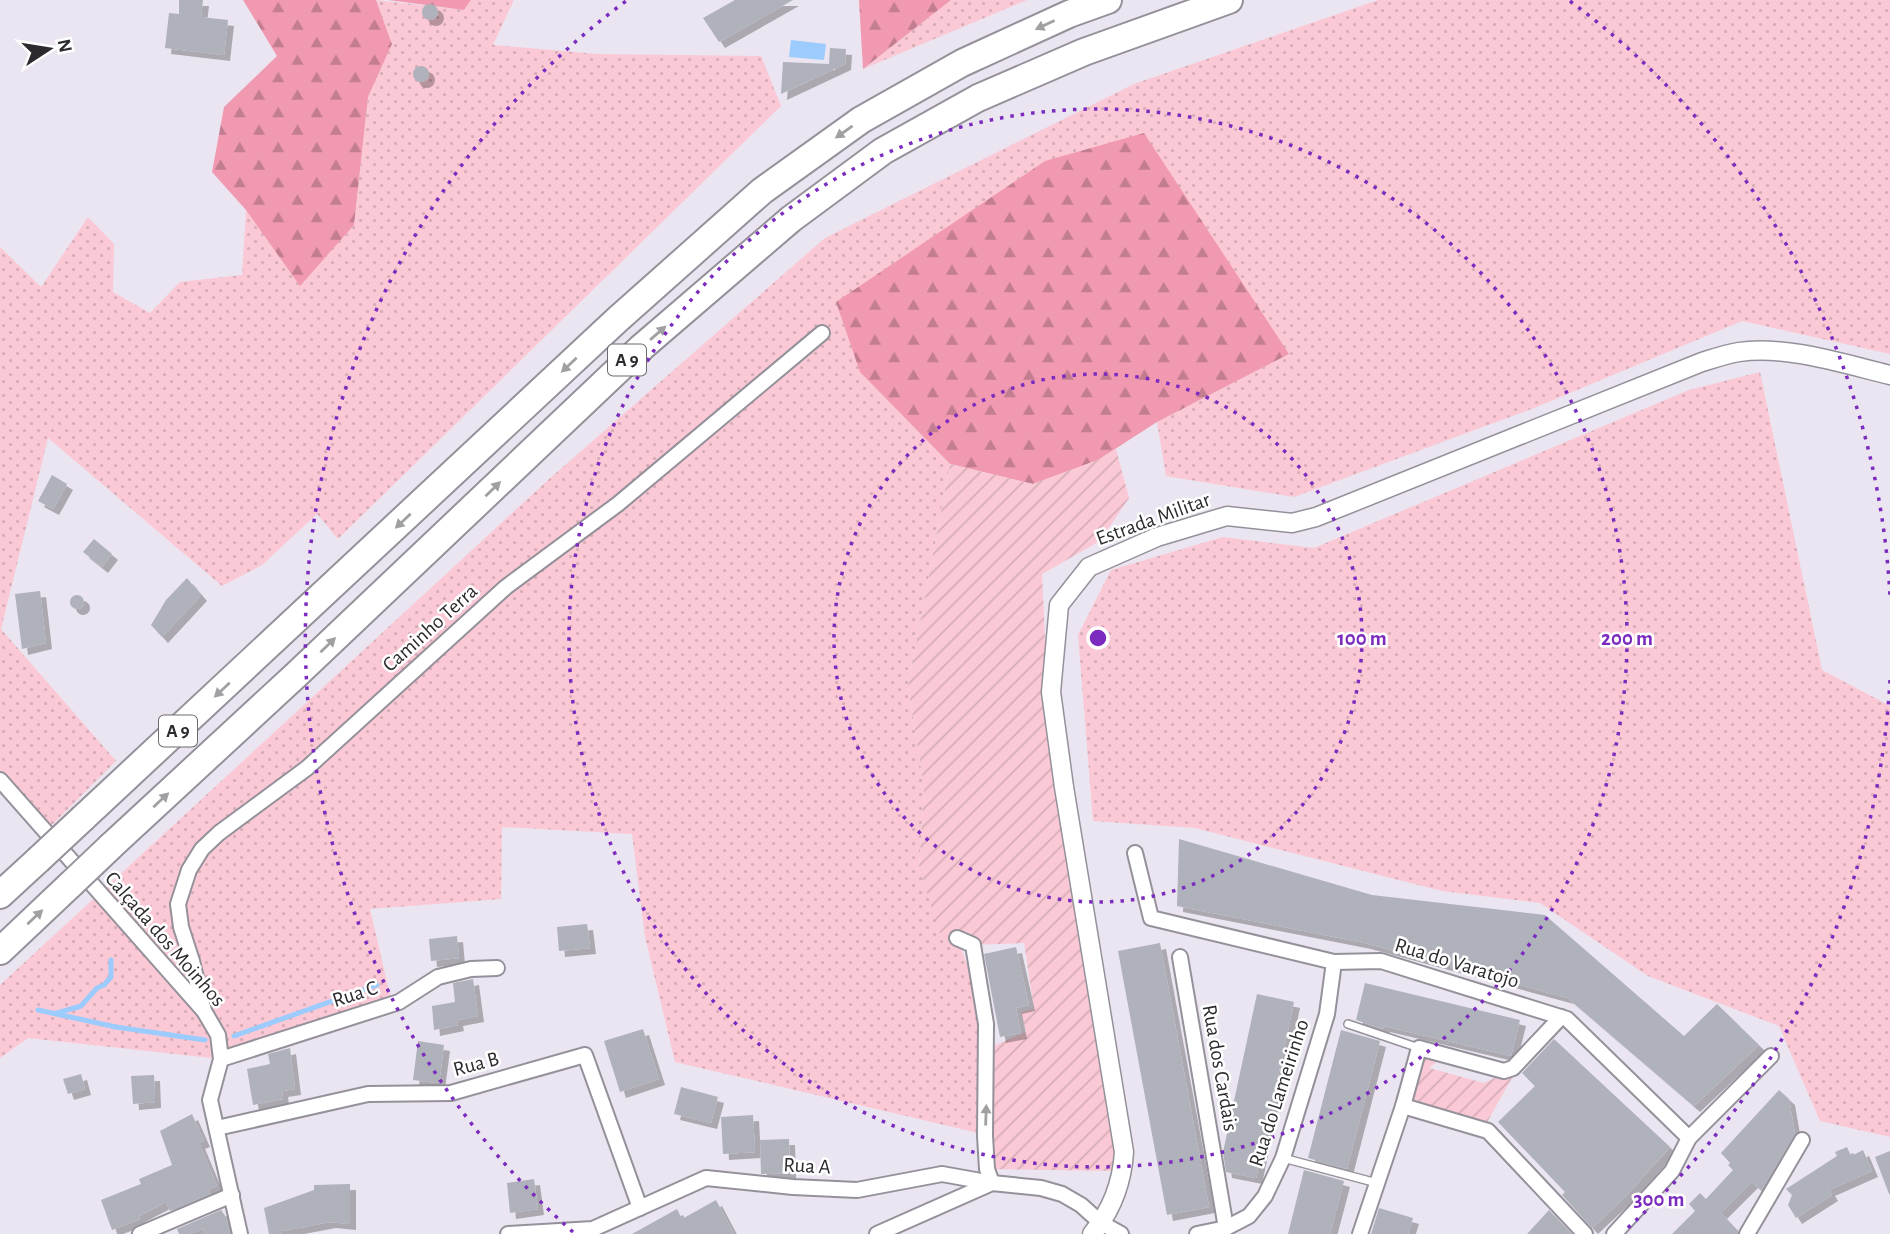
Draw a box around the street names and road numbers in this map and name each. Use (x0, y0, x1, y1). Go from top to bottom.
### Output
road number: A 9 (608, 344, 646, 376)
street label: Estrada Militar (1093, 489, 1213, 549)
street label: Caminho Terra (379, 580, 482, 676)
road number: A 9 (159, 716, 197, 746)
street label: Calçada dos Moinhos (101, 868, 229, 1010)
street label: Rua do Varatojo (1392, 934, 1522, 992)
street label: Rua C (330, 977, 380, 1011)
street label: Rua dos Cardais (1199, 1003, 1241, 1133)
street label: Rua do Lameirinho (1245, 1017, 1313, 1169)
street label: Rua B (451, 1048, 501, 1080)
street label: Rua A (783, 1154, 831, 1178)

